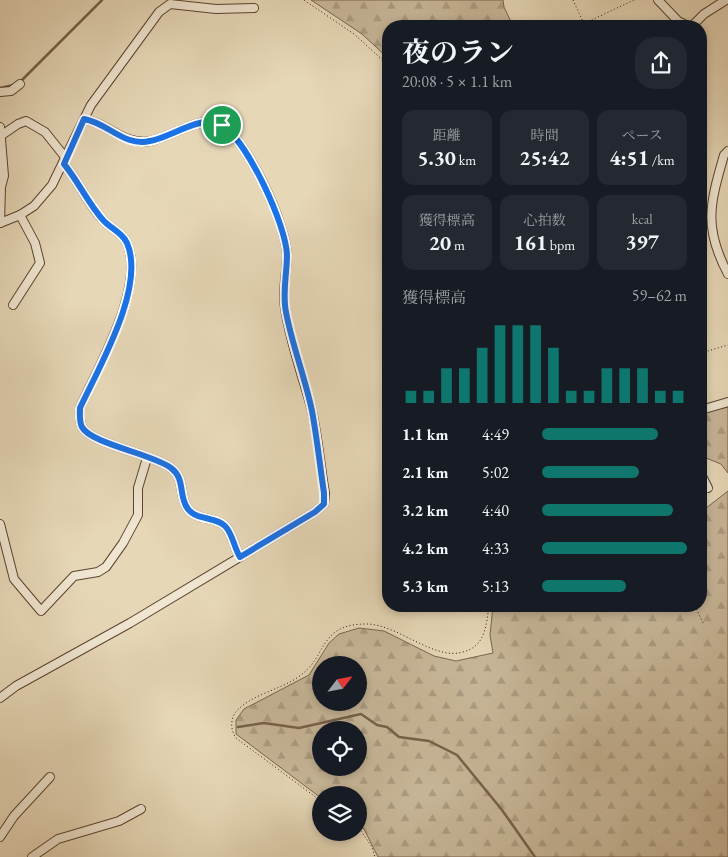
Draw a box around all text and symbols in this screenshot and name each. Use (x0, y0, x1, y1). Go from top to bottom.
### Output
text: 夜のラン (402, 34, 514, 70)
button: share (635, 37, 687, 89)
text: 20:08 · 5 × 1.1 km (402, 71, 512, 92)
pin (201, 104, 243, 146)
icon: arrive (208, 111, 236, 139)
text: 距離 (433, 126, 461, 144)
text: 時間 (530, 126, 558, 144)
text: ペース (622, 126, 663, 144)
text: 5.30 (417, 144, 456, 171)
text: 25:42 (519, 144, 570, 171)
text: 4:51 (610, 144, 649, 171)
text: km (456, 151, 476, 169)
text: /km (649, 151, 675, 169)
text: kcal (632, 210, 653, 228)
text: 獲得標高 (419, 211, 475, 229)
text: 心拍数 (523, 211, 565, 229)
text: 397 (625, 228, 659, 255)
text: 20 (429, 229, 451, 256)
text: 161 (514, 229, 547, 256)
text: m (451, 236, 465, 254)
text: bpm (547, 236, 575, 254)
text: 59–62 m (632, 285, 687, 306)
text: 獲得標高 (402, 287, 466, 308)
text: 1.1 km (402, 424, 448, 445)
text: 4:49 (482, 424, 509, 445)
text: 2.1 km (402, 462, 448, 483)
text: 5:02 (482, 462, 509, 483)
text: 3.2 km (402, 500, 448, 521)
text: 4:40 (482, 500, 509, 521)
text: 4.2 km (402, 538, 448, 559)
text: 4:33 (482, 538, 509, 559)
text: 5.3 km (402, 576, 448, 597)
text: 5:13 (482, 576, 509, 597)
north arrow (312, 656, 368, 711)
map controls (312, 656, 367, 841)
button: locate (312, 721, 367, 776)
button: layers (312, 786, 367, 841)

